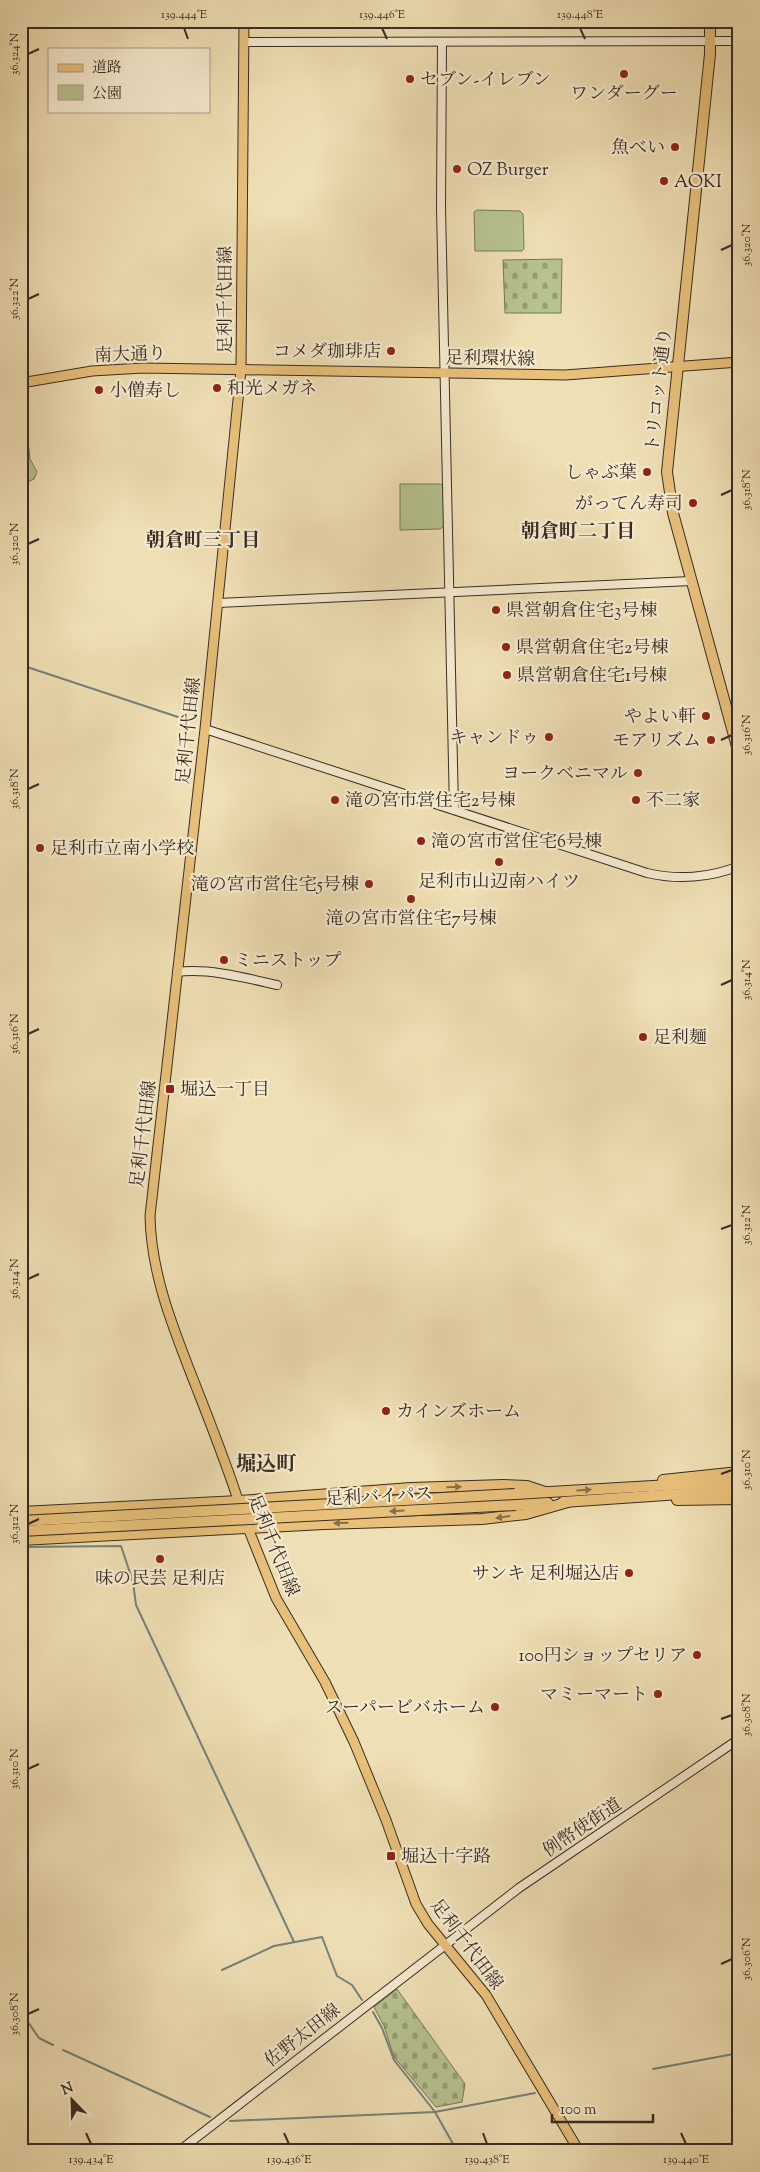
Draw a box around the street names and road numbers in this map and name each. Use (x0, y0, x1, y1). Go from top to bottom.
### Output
street label: 足利千代田線 (214, 246, 240, 354)
street label: トリコット通り (641, 327, 679, 454)
street label: 南大通り (94, 342, 167, 370)
street label: 足利環状線 (445, 346, 535, 374)
street label: 足利千代田線 (171, 676, 209, 786)
street label: 足利千代田線 (126, 1079, 164, 1189)
street label: 足利バイパス (325, 1482, 434, 1514)
street label: 足利千代田線 (240, 1491, 304, 1601)
street label: 例幣使街道 (539, 1793, 628, 1865)
street label: 足利千代田線 (423, 1894, 508, 1996)
street label: 佐野太田線 (260, 1999, 347, 2075)

